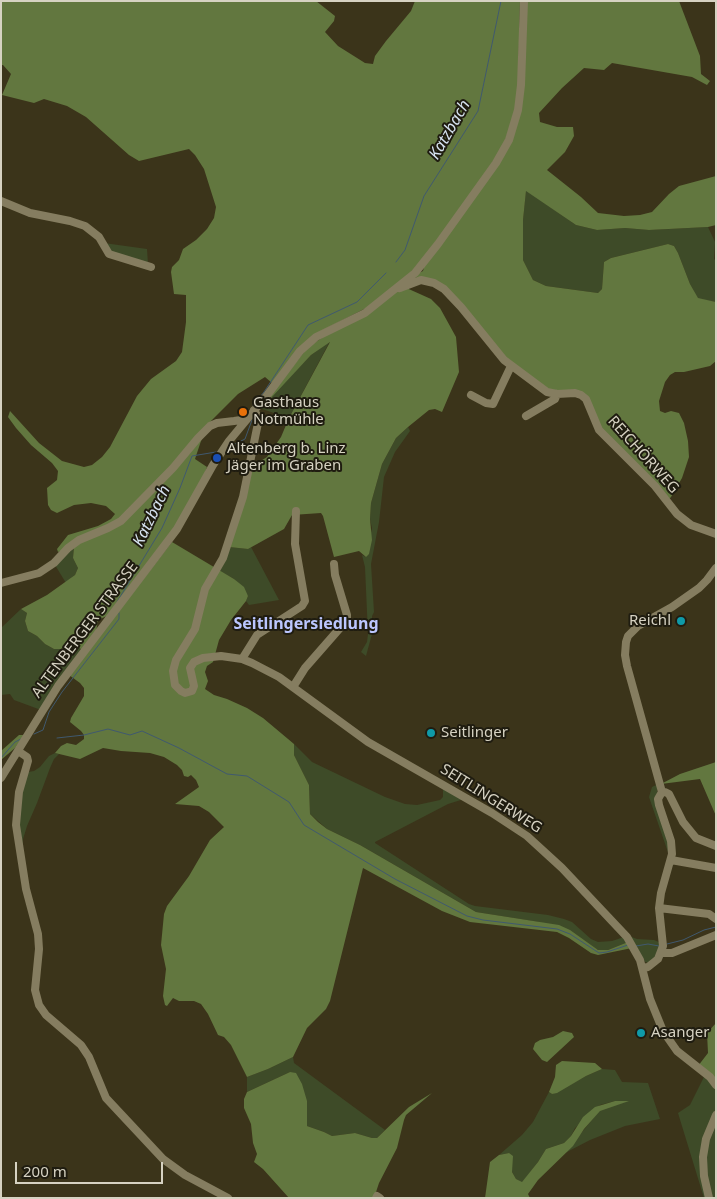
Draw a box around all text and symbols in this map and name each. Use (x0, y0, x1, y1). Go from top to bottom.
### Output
water label: Katzbach (425, 97, 475, 163)
place label: Gasthaus Notmühle (253, 394, 324, 429)
marker: Gasthaus Notmühle (237, 406, 249, 418)
street label: REICHÖRWEG (604, 413, 682, 497)
place label: Altenberg b. Linz Jäger im Graben (227, 440, 346, 475)
marker: Altenberg b. Linz Jäger im Graben (211, 452, 223, 464)
water label: Katzbach (129, 482, 175, 550)
street label: ALTENBERGER STRASSE (28, 559, 142, 701)
place label: Reichl (629, 612, 671, 630)
district label: Seitlingersiedlung (233, 614, 379, 634)
marker: Reichl (675, 615, 687, 627)
place label: Seitlinger (441, 724, 508, 742)
marker: Seitlinger (425, 727, 437, 739)
street label: SEITLINGERWEG (437, 761, 545, 837)
place label: Asanger (651, 1024, 709, 1042)
marker: Asanger (635, 1027, 647, 1039)
scale bar (18, 1152, 165, 1184)
text: 200 m (23, 1161, 67, 1181)

